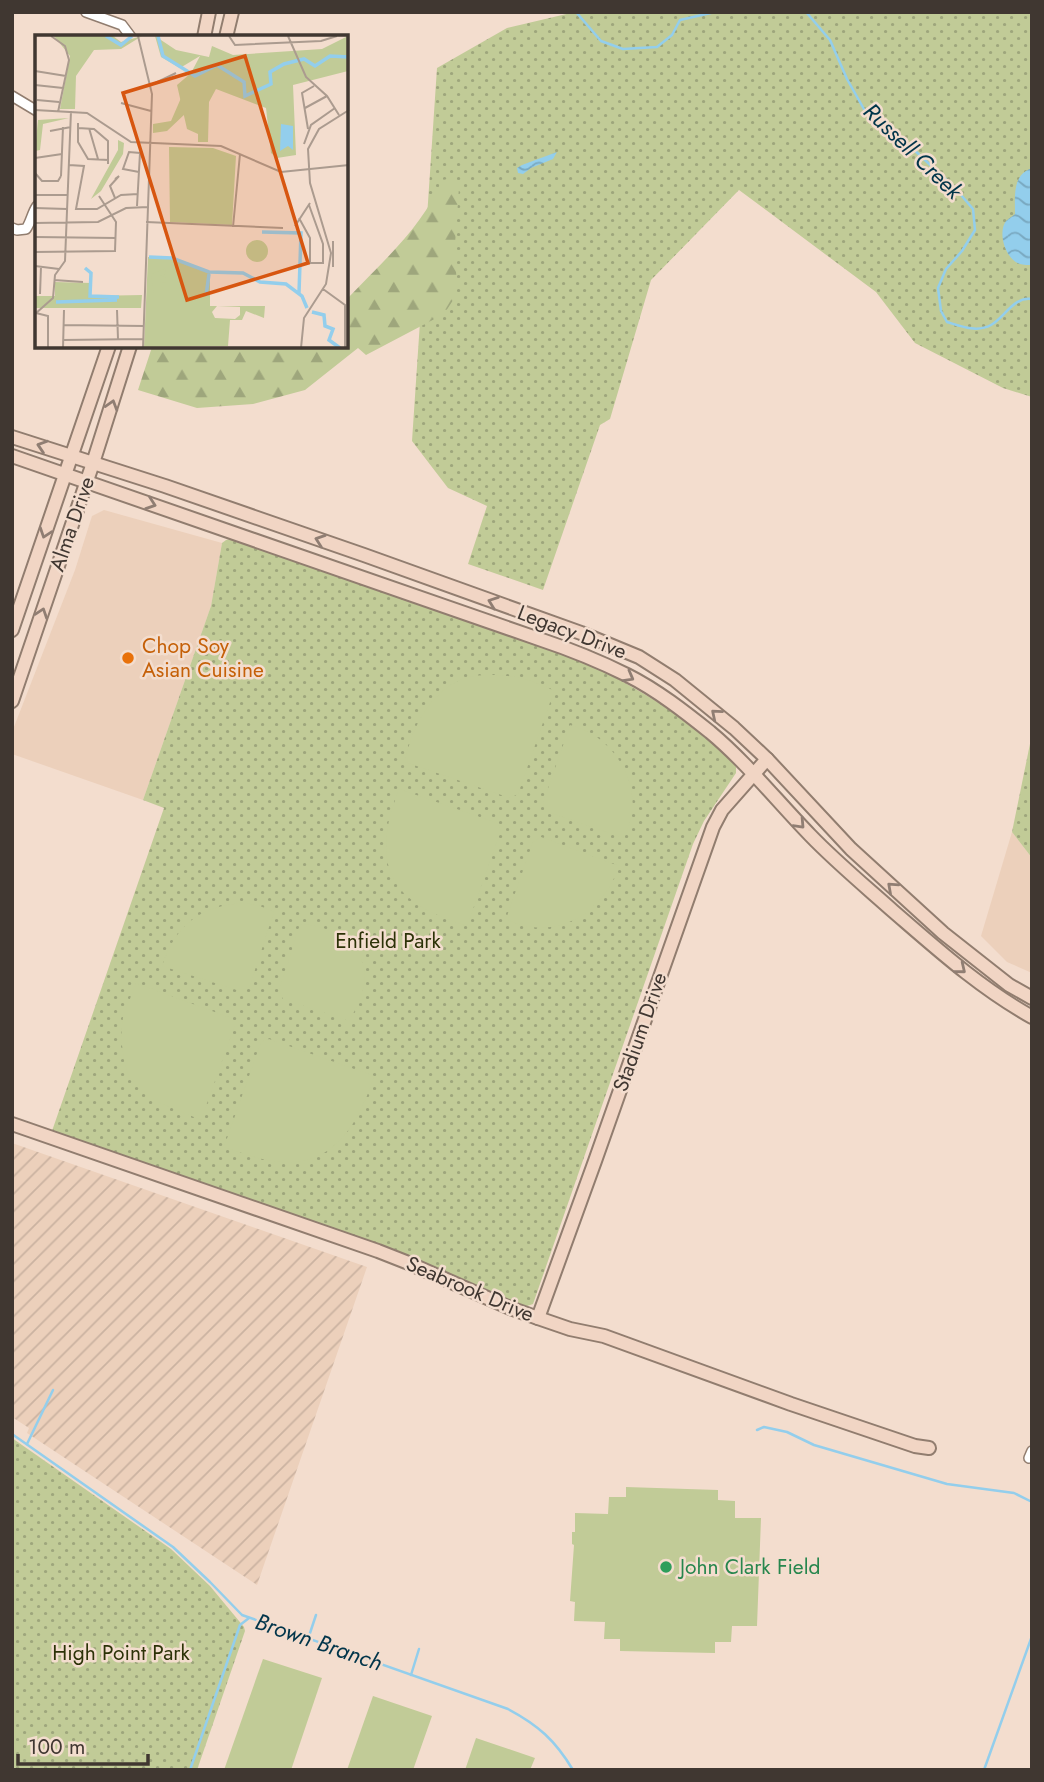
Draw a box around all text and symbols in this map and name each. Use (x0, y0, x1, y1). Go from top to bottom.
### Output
inset map (35, 35, 348, 348)
water label: Russell Creek (856, 95, 971, 208)
one-way arrow (103, 399, 118, 411)
one-way arrow (37, 440, 49, 454)
street label: Alma Drive (42, 473, 102, 575)
one-way arrow (144, 496, 156, 510)
one-way arrow (39, 527, 53, 539)
one-way arrow (314, 534, 326, 548)
one-way arrow (488, 596, 500, 610)
street label: Legacy Drive (513, 597, 631, 667)
one-way arrow (34, 607, 48, 620)
place label: Chop Soy Asian Cuisine (142, 631, 264, 685)
marker: Chop Soy Asian Cuisine (120, 650, 136, 666)
one-way arrow (622, 669, 635, 682)
one-way arrow (712, 709, 724, 722)
one-way arrow (791, 816, 804, 829)
one-way arrow (887, 882, 900, 895)
park label: Enfield Park (335, 926, 441, 956)
one-way arrow (954, 961, 966, 974)
street label: Stadium Drive (606, 968, 675, 1096)
street label: Seabrook Drive (401, 1249, 539, 1330)
place label: John Clark Field (677, 1552, 821, 1582)
marker: John Clark Field (658, 1559, 674, 1575)
water label: Brown Branch (251, 1604, 387, 1680)
park label: High Point Park (52, 1638, 190, 1668)
scale bar (18, 1722, 147, 1766)
text: 100 m (28, 1732, 85, 1762)

